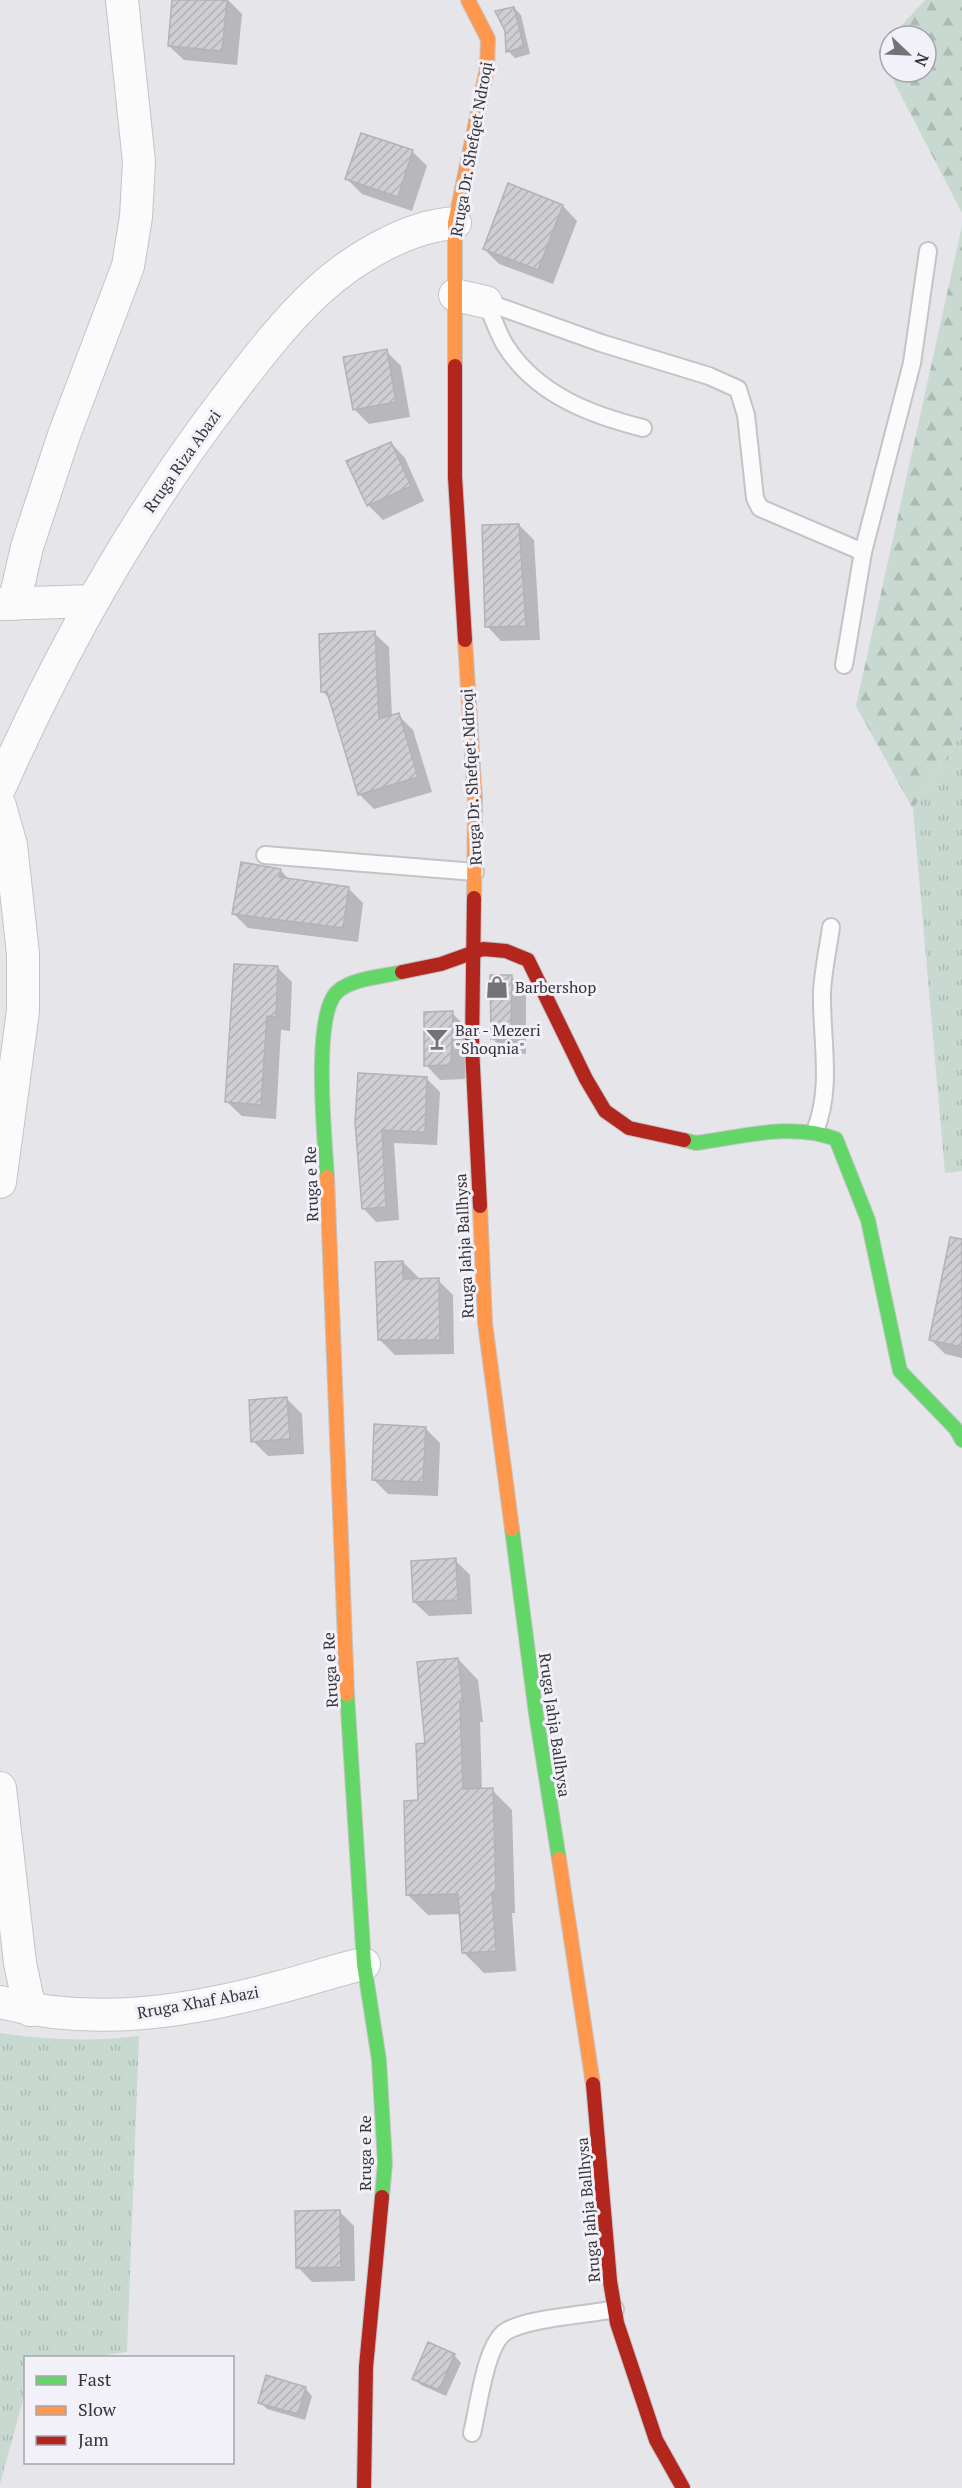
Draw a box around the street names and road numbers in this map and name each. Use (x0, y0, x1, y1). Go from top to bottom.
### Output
street label: Rruga Dr. Shefqet Ndroqi (445, 60, 497, 238)
street label: Rruga Riza Abazi (138, 405, 226, 517)
street label: Rruga Dr. Shefqet Ndroqi (455, 688, 487, 866)
street label: Rruga e Re (299, 1146, 323, 1222)
street label: Rruga Jahja Ballhysa (449, 1173, 479, 1319)
street label: Rruga e Re (317, 1632, 343, 1708)
street label: Rruga Jahja Ballhysa (534, 1651, 576, 1799)
street label: Rruga Xhaf Abazi (135, 1980, 261, 2024)
street label: Rruga e Re (354, 2115, 376, 2191)
street label: Rruga Jahja Ballhysa (571, 2137, 605, 2283)

